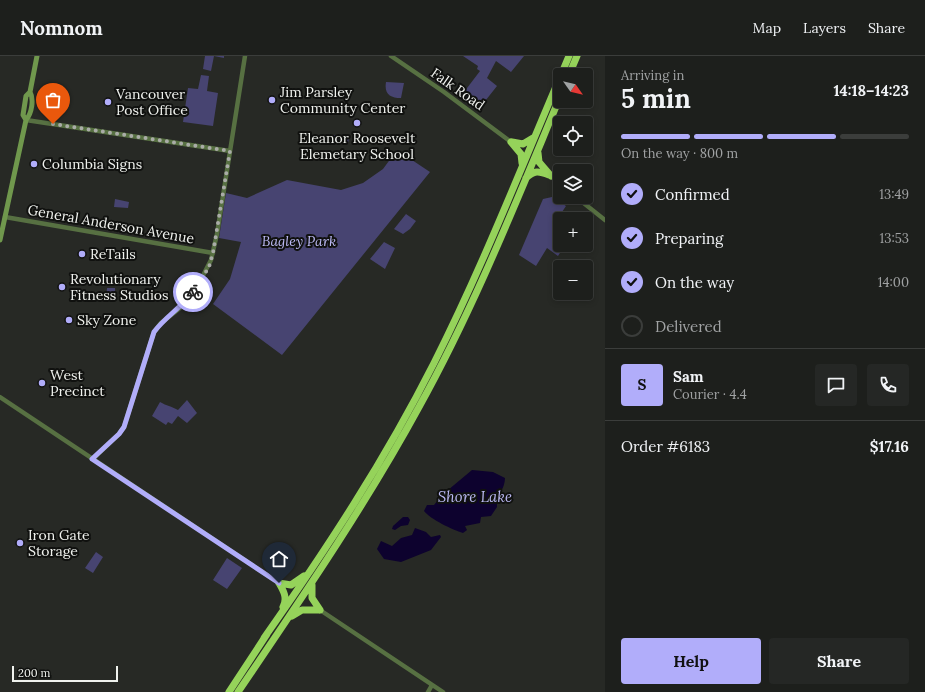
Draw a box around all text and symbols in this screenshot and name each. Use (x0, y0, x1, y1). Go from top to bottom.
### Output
text: Nomnom (20, 16, 103, 40)
text: Map (753, 19, 781, 37)
text: Layers (803, 19, 846, 37)
text: Share (868, 19, 905, 37)
street label: Falk Road (428, 64, 488, 114)
text: Arriving in (621, 67, 684, 84)
north arrow (553, 68, 593, 108)
map controls (553, 68, 593, 300)
text: 14:18–14:23 (833, 81, 909, 100)
text: 5 min (621, 82, 691, 115)
pin (36, 83, 70, 124)
place label: Jim Parsley Community Center (279, 83, 405, 117)
place label: Vancouver Post Office (115, 85, 188, 119)
icon: bag (42, 89, 64, 111)
marker: Jim Parsley Community Center (267, 95, 277, 105)
marker: Vancouver Post Office (103, 97, 113, 107)
button: locate (553, 116, 593, 156)
marker: Eleanor Roosevelt Elemetary School (352, 118, 362, 128)
place label: Eleanor Roosevelt Elemetary School (299, 129, 416, 163)
text: On the way · 800 m (621, 145, 738, 162)
place label: Columbia Signs (42, 155, 142, 173)
marker: Columbia Signs (29, 159, 39, 169)
button: layers (553, 164, 593, 204)
icon: check (621, 183, 643, 205)
text: Confirmed (655, 185, 730, 204)
text: 13:49 (879, 186, 909, 203)
street label: General Anderson Avenue (26, 200, 196, 248)
button: + (553, 212, 593, 252)
icon: check (621, 227, 643, 249)
text: Preparing (655, 229, 723, 248)
text: 13:53 (879, 230, 909, 247)
park label: Bagley Park (262, 232, 336, 250)
place label: ReTails (90, 245, 136, 263)
marker: ReTails (77, 249, 87, 259)
button: − (553, 260, 593, 300)
place label: Revolutionary Fitness Studios (70, 270, 169, 304)
icon: check (621, 271, 643, 293)
courier (173, 272, 213, 312)
text: On the way (655, 273, 734, 292)
text: 14:00 (878, 274, 909, 291)
icon: bike (182, 281, 204, 303)
marker: Revolutionary Fitness Studios (57, 282, 67, 292)
place label: Sky Zone (77, 311, 137, 329)
marker: Sky Zone (64, 315, 74, 325)
text: Delivered (655, 317, 722, 336)
button: chat (815, 364, 857, 406)
button: phone (867, 364, 909, 406)
place label: West Precinct (50, 366, 105, 400)
text: Sam (673, 367, 704, 386)
text: S (638, 375, 646, 394)
marker: West Precinct (37, 378, 47, 388)
text: Courier · 4.4 (673, 386, 747, 403)
text: Order #6183 (621, 437, 710, 456)
text: $17.16 (870, 437, 909, 456)
water label: Shore Lake (438, 487, 512, 506)
place label: Iron Gate Storage (28, 526, 90, 560)
marker: Iron Gate Storage (15, 538, 25, 548)
pin (262, 542, 296, 583)
icon: home (268, 548, 290, 570)
button: Help (621, 638, 761, 684)
button: Share (769, 638, 909, 684)
scale bar (12, 664, 118, 683)
text: 200 m (18, 666, 50, 680)

